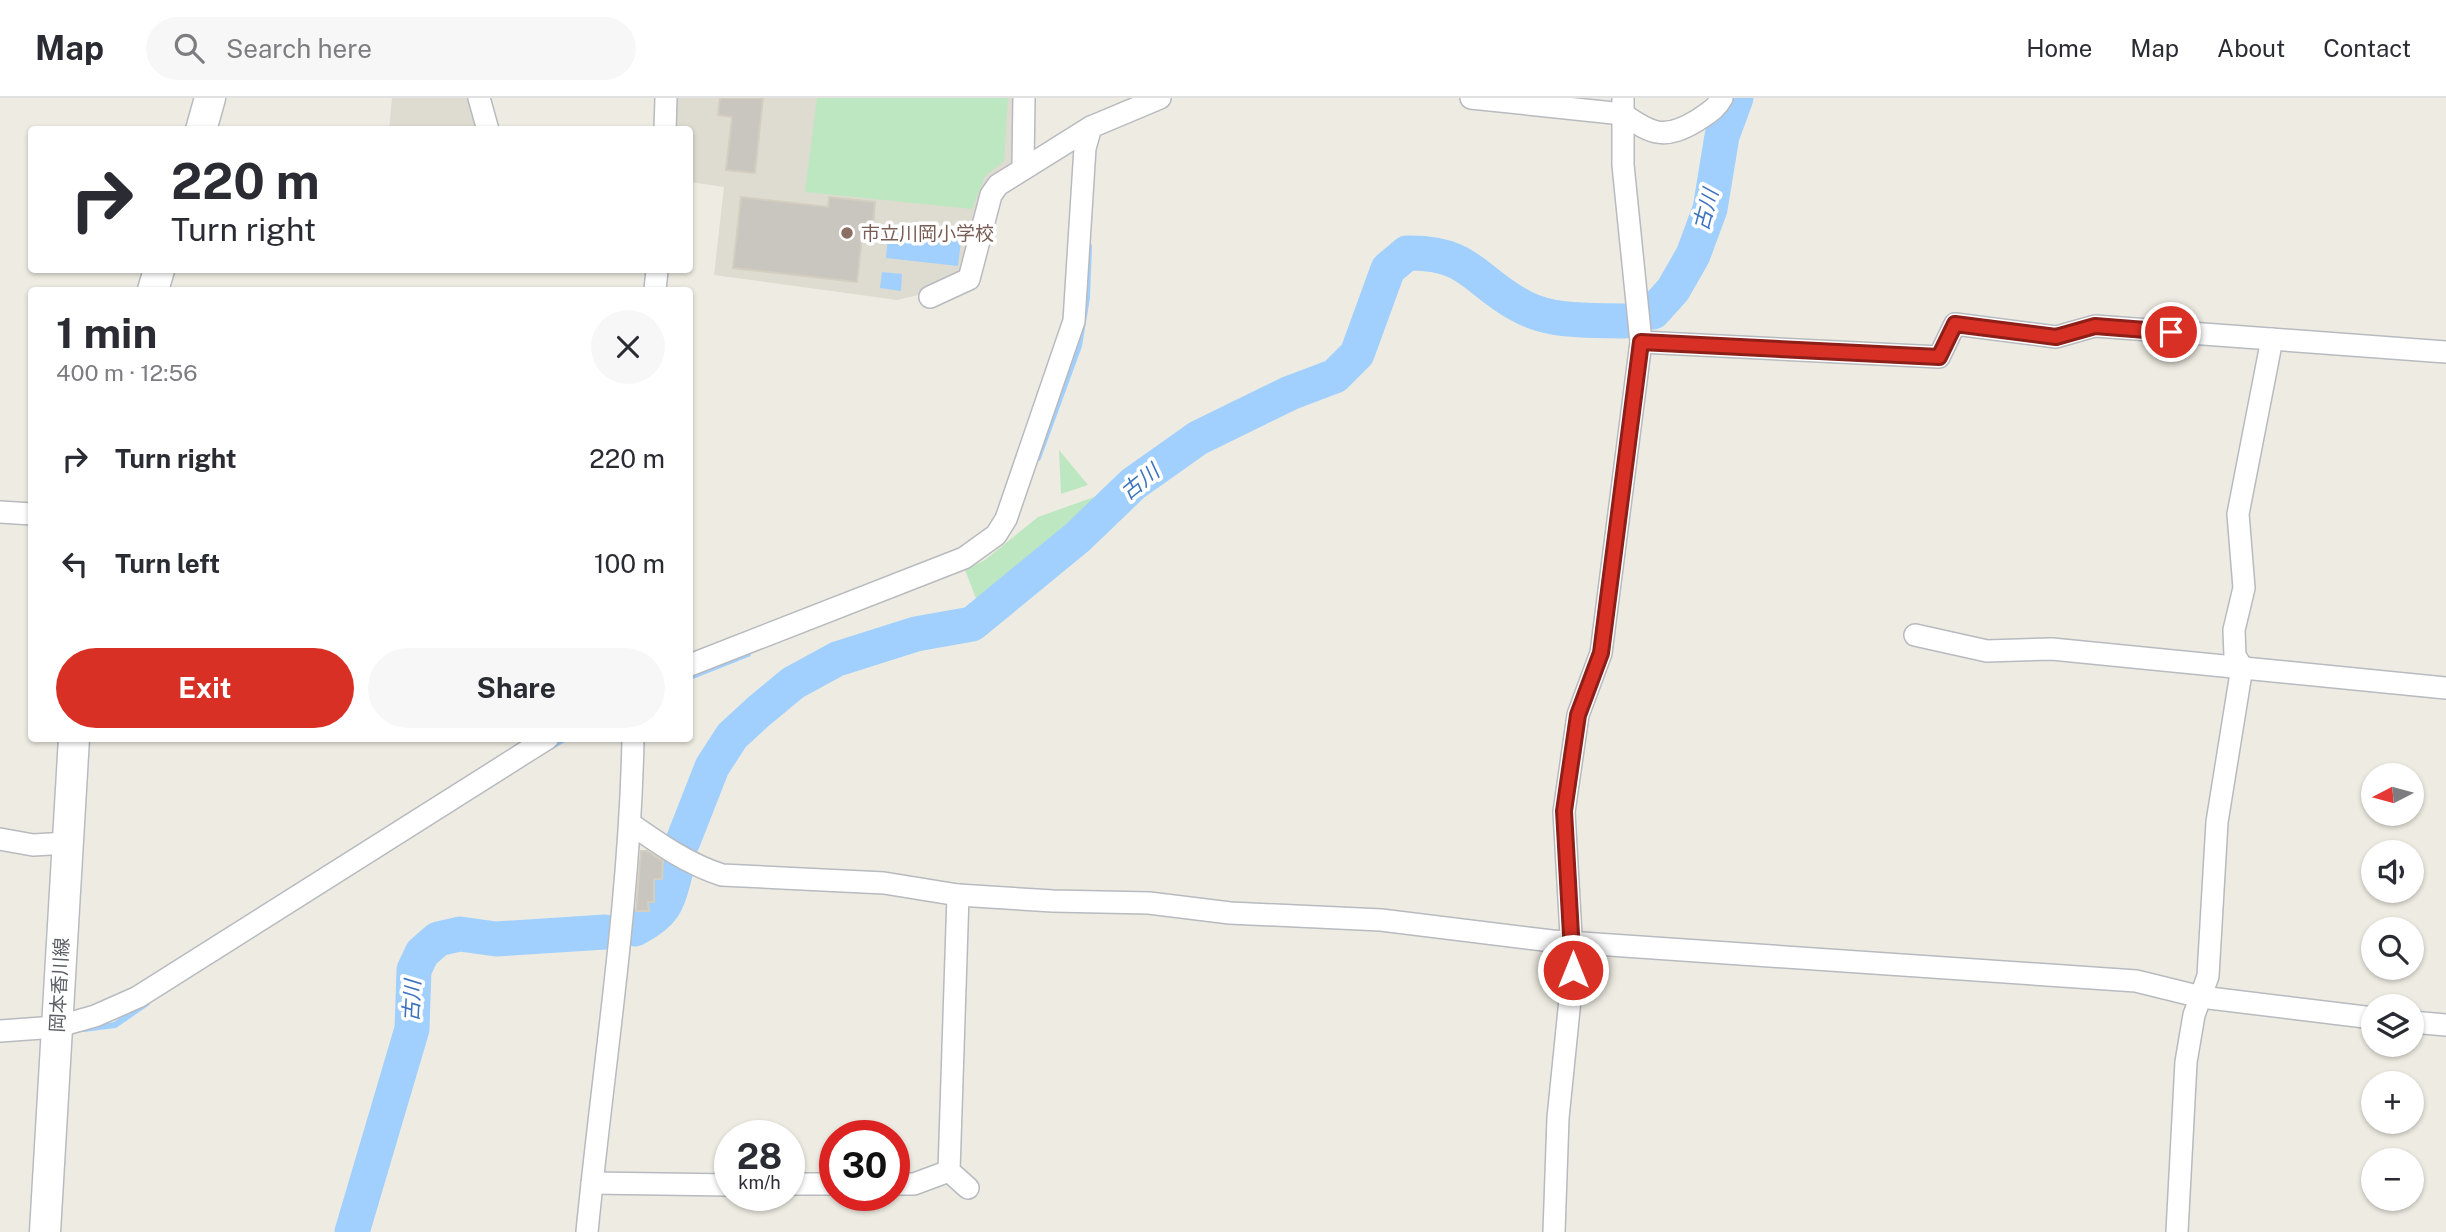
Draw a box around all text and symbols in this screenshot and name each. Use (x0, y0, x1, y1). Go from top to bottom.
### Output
search box (146, 17, 636, 80)
text: Map (35, 29, 104, 67)
icon: search (170, 29, 208, 67)
text: Search here (226, 33, 372, 64)
text: Home (2026, 34, 2092, 62)
text: Map (2130, 34, 2179, 62)
text: About (2217, 34, 2285, 62)
text: Contact (2323, 34, 2411, 62)
text: 220 m (171, 152, 320, 210)
icon: right (56, 154, 147, 245)
water label: 古川 (1688, 184, 1724, 233)
text: Turn right (171, 211, 316, 248)
place label: 市立川岡小学校 (861, 222, 994, 244)
marker: 市立川岡小学校 (839, 225, 855, 241)
pin (2141, 302, 2201, 362)
text: 1 min (56, 308, 157, 357)
button: close (591, 310, 665, 384)
icon: arrive (2152, 313, 2190, 351)
text: 400 m · 12:56 (56, 359, 198, 386)
icon: right (56, 440, 94, 478)
text: Turn right (115, 443, 237, 474)
text: 220 m (589, 443, 665, 474)
water label: 古川 (1115, 457, 1165, 505)
icon: left (56, 545, 94, 583)
text: Turn left (115, 548, 220, 579)
text: 100 m (594, 548, 665, 579)
button: Exit (56, 648, 354, 728)
button: Share (368, 648, 665, 728)
north arrow (2361, 763, 2424, 826)
map controls (2361, 763, 2424, 1211)
button: sound (2361, 840, 2424, 903)
button: search (2361, 917, 2424, 980)
position arrow (1536, 933, 1610, 1007)
street label: 岡本香川線 (46, 937, 72, 1033)
water label: 古川 (398, 977, 425, 1023)
button: layers (2361, 994, 2424, 1057)
button: + (2361, 1071, 2424, 1134)
speed limit sign: 30 (819, 1120, 910, 1211)
text: 28 (737, 1136, 782, 1177)
button: − (2361, 1148, 2424, 1211)
text: km/h (738, 1172, 781, 1193)

